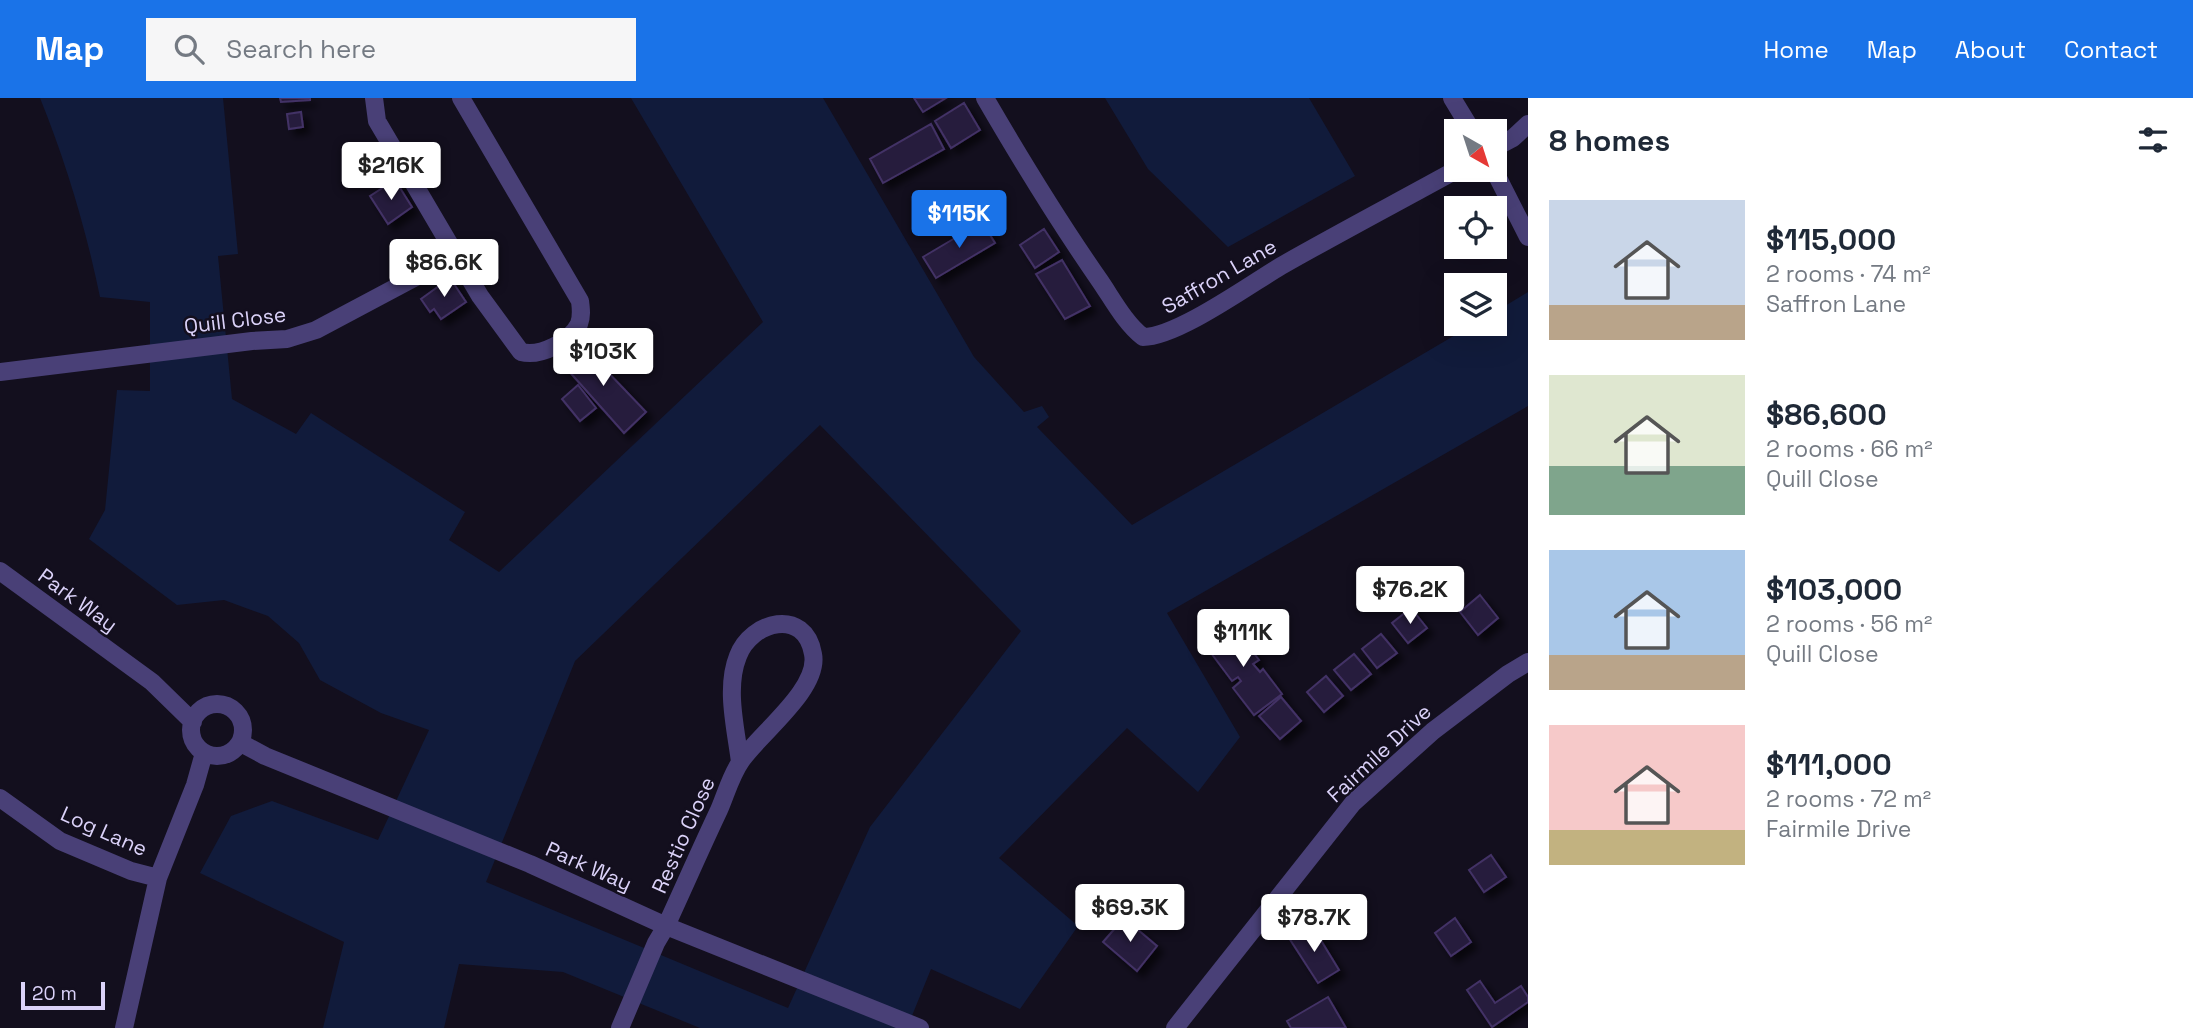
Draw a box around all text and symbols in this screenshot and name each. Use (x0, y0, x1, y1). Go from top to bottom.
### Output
search box (146, 18, 636, 81)
text: Map (35, 28, 104, 70)
icon: search (170, 30, 208, 68)
text: Search here (226, 32, 376, 66)
text: Home (1763, 34, 1829, 65)
text: Map (1867, 34, 1917, 65)
text: About (1955, 34, 2026, 65)
text: Contact (2064, 34, 2158, 65)
north arrow (1444, 119, 1507, 182)
map controls (1444, 119, 1507, 336)
text: 8 homes (1549, 121, 1670, 160)
icon: filters (2134, 121, 2172, 159)
pin: $216K (342, 142, 440, 202)
text: $216K (358, 150, 424, 180)
pin: $115K (910, 190, 1008, 250)
button: locate (1444, 196, 1507, 259)
text: $115K (928, 198, 990, 228)
text: $115,000 (1766, 220, 1896, 259)
icon: home (1605, 228, 1689, 312)
street label: Saffron Lane (1157, 232, 1281, 320)
pin: $86.6K (387, 240, 501, 299)
text: $86.6K (405, 247, 483, 277)
text: 2 rooms · 74 m² (1766, 259, 1931, 289)
button: layers (1444, 273, 1507, 336)
text: Saffron Lane (1766, 289, 1906, 319)
street label: Quill Close (182, 300, 288, 340)
pin: $103K (554, 328, 652, 388)
text: $103K (569, 336, 637, 366)
text: $86,600 (1766, 395, 1887, 434)
icon: home (1605, 403, 1689, 487)
text: 2 rooms · 66 m² (1766, 434, 1933, 464)
text: Quill Close (1766, 464, 1879, 494)
street label: Park Way (33, 562, 123, 638)
pin: $76.2K (1353, 566, 1467, 626)
text: $103,000 (1766, 570, 1902, 609)
text: $76.2K (1372, 574, 1448, 604)
icon: home (1605, 578, 1689, 662)
text: 2 rooms · 56 m² (1766, 609, 1932, 639)
pin: $111K (1194, 610, 1292, 669)
text: $111K (1213, 617, 1273, 647)
text: Quill Close (1766, 639, 1879, 669)
street label: Fairmile Drive (1321, 698, 1437, 808)
text: $111,000 (1766, 745, 1892, 784)
icon: home (1605, 753, 1689, 837)
street label: Restio Close (645, 773, 721, 897)
text: 2 rooms · 72 m² (1766, 784, 1931, 814)
street label: Log Lane (56, 800, 152, 862)
text: Fairmile Drive (1766, 814, 1911, 844)
street label: Park Way (542, 835, 636, 897)
pin: $69.3K (1073, 884, 1187, 944)
text: $69.3K (1091, 892, 1169, 922)
pin: $78.7K (1257, 894, 1371, 954)
text: $78.7K (1277, 902, 1351, 932)
scale bar (21, 979, 105, 1011)
text: 20 m (32, 981, 77, 1006)

